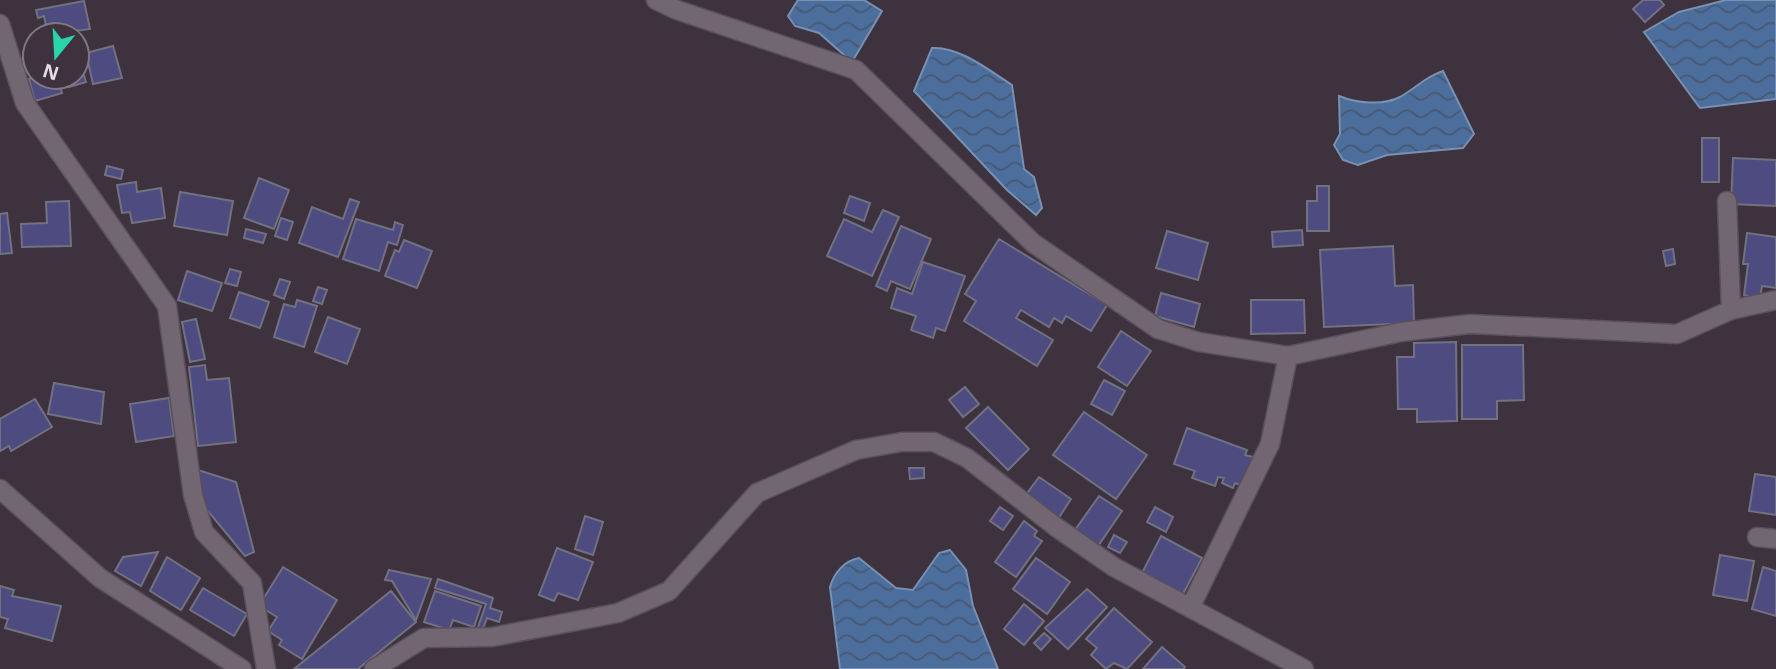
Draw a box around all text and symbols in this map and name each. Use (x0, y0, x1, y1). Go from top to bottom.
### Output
north arrow (21, 21, 91, 91)
text: N (39, 57, 62, 87)

